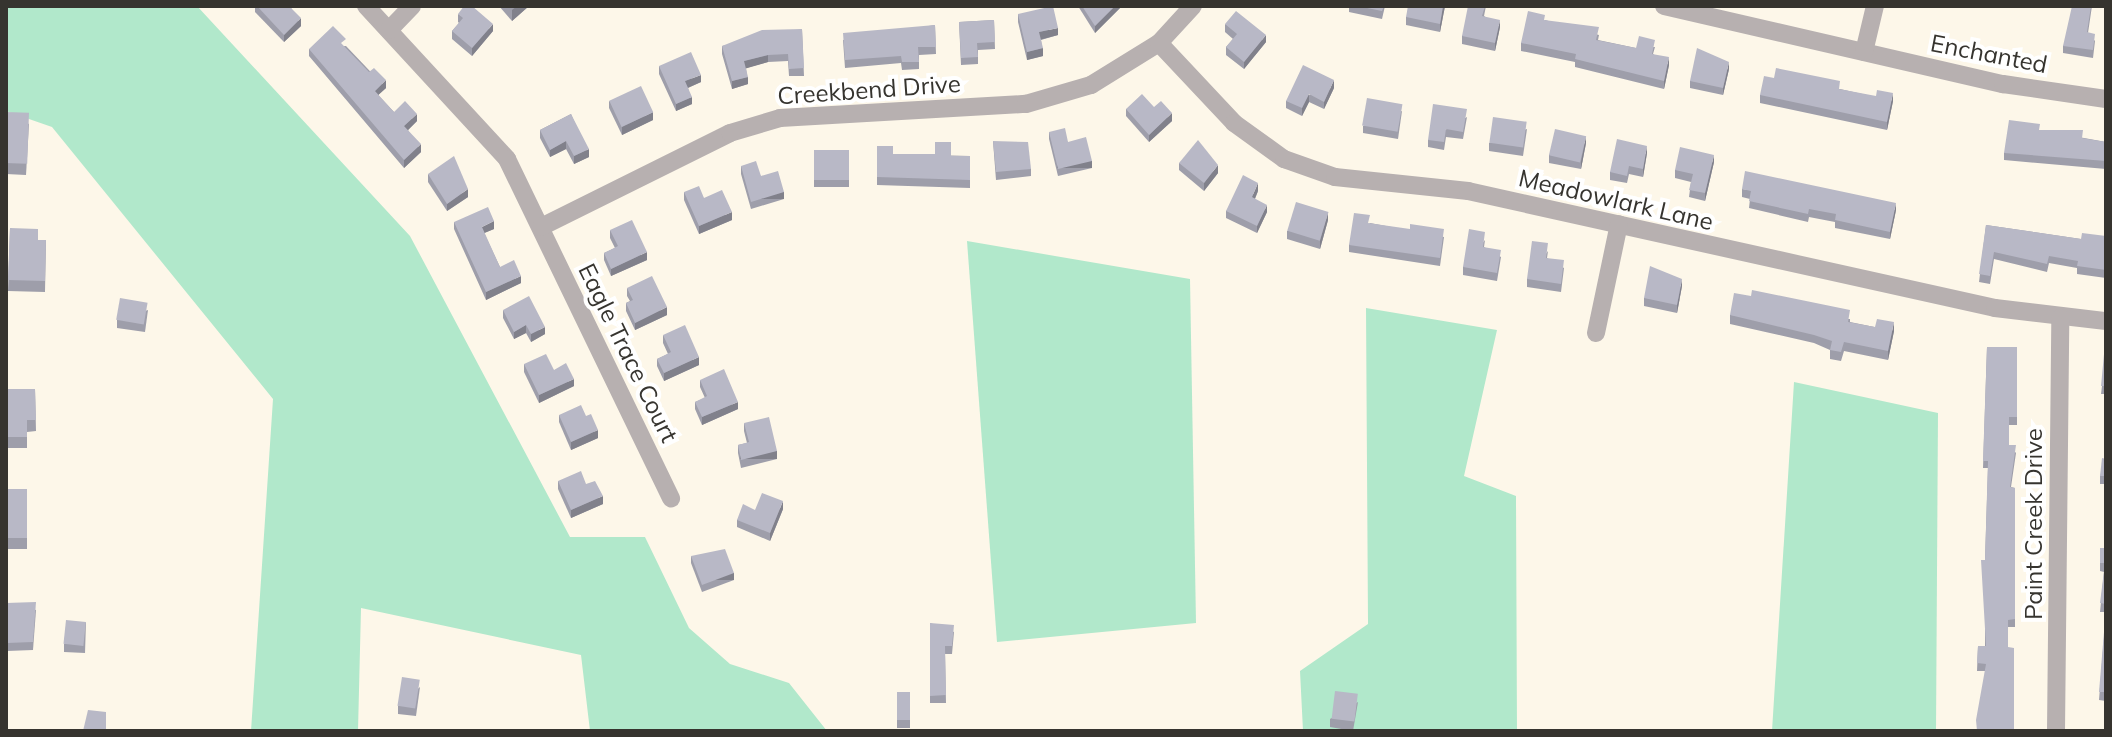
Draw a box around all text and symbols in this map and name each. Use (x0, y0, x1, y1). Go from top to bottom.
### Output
street label: Enchanted (1928, 29, 2050, 79)
street label: Creekbend Drive (776, 69, 962, 111)
street label: Meadowlark Lane (1516, 164, 1716, 236)
street label: Eagle Trace Court (572, 259, 684, 447)
street label: Paint Creek Drive (2020, 428, 2048, 620)

